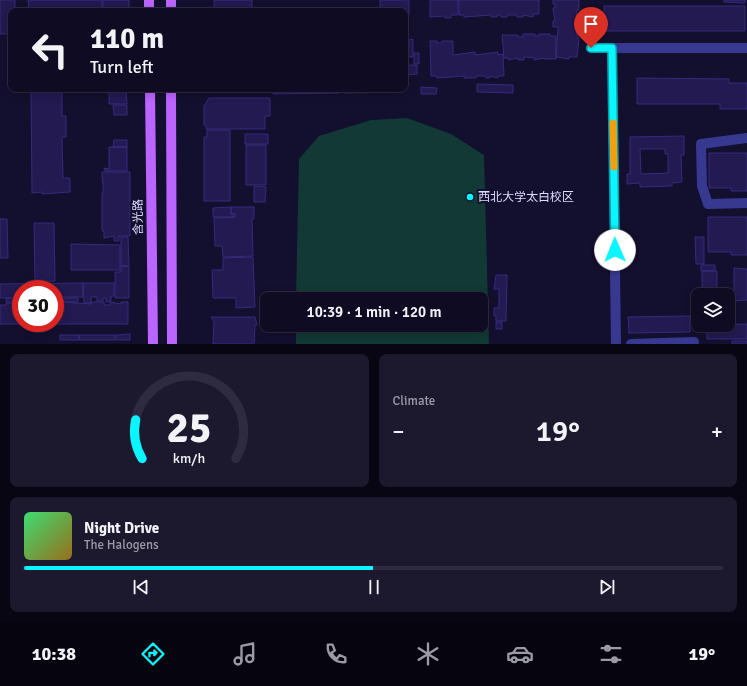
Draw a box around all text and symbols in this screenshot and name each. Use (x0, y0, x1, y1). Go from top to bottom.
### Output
pin (574, 7.0, 608, 48)
icon: arrive (580, 13, 602, 35)
text: 110 m (90, 22, 164, 56)
icon: left (24, 24, 76, 76)
text: Turn left (90, 56, 153, 78)
place label: 西北大学太白校区 (478, 190, 574, 205)
marker: 西北大学太白校区 (465, 192, 475, 202)
street label: 含光路 (131, 199, 146, 235)
position arrow (594, 229, 636, 271)
speed limit sign: 30 (12, 280, 64, 332)
map controls (691, 288, 735, 332)
button: layers (691, 288, 735, 332)
text: 10:39 · 1 min · 120 m (307, 303, 441, 321)
text: Climate (393, 393, 435, 409)
text: 25 (167, 402, 212, 453)
text: 19° (536, 413, 580, 450)
text: − (393, 418, 404, 445)
text: + (711, 418, 723, 445)
text: km/h (173, 449, 205, 466)
text: Night Drive (84, 519, 159, 537)
text: The Halogens (84, 537, 159, 553)
icon: previous (130, 576, 152, 598)
icon: pause (363, 576, 385, 598)
icon: next (596, 576, 618, 598)
icon: directions (139, 640, 167, 668)
icon: music (231, 640, 259, 668)
icon: phone (322, 640, 350, 668)
icon: climate (414, 640, 442, 668)
icon: car (506, 640, 534, 668)
icon: filters (597, 640, 625, 668)
text: 10:38 (32, 643, 76, 665)
text: 19° (689, 643, 715, 665)

